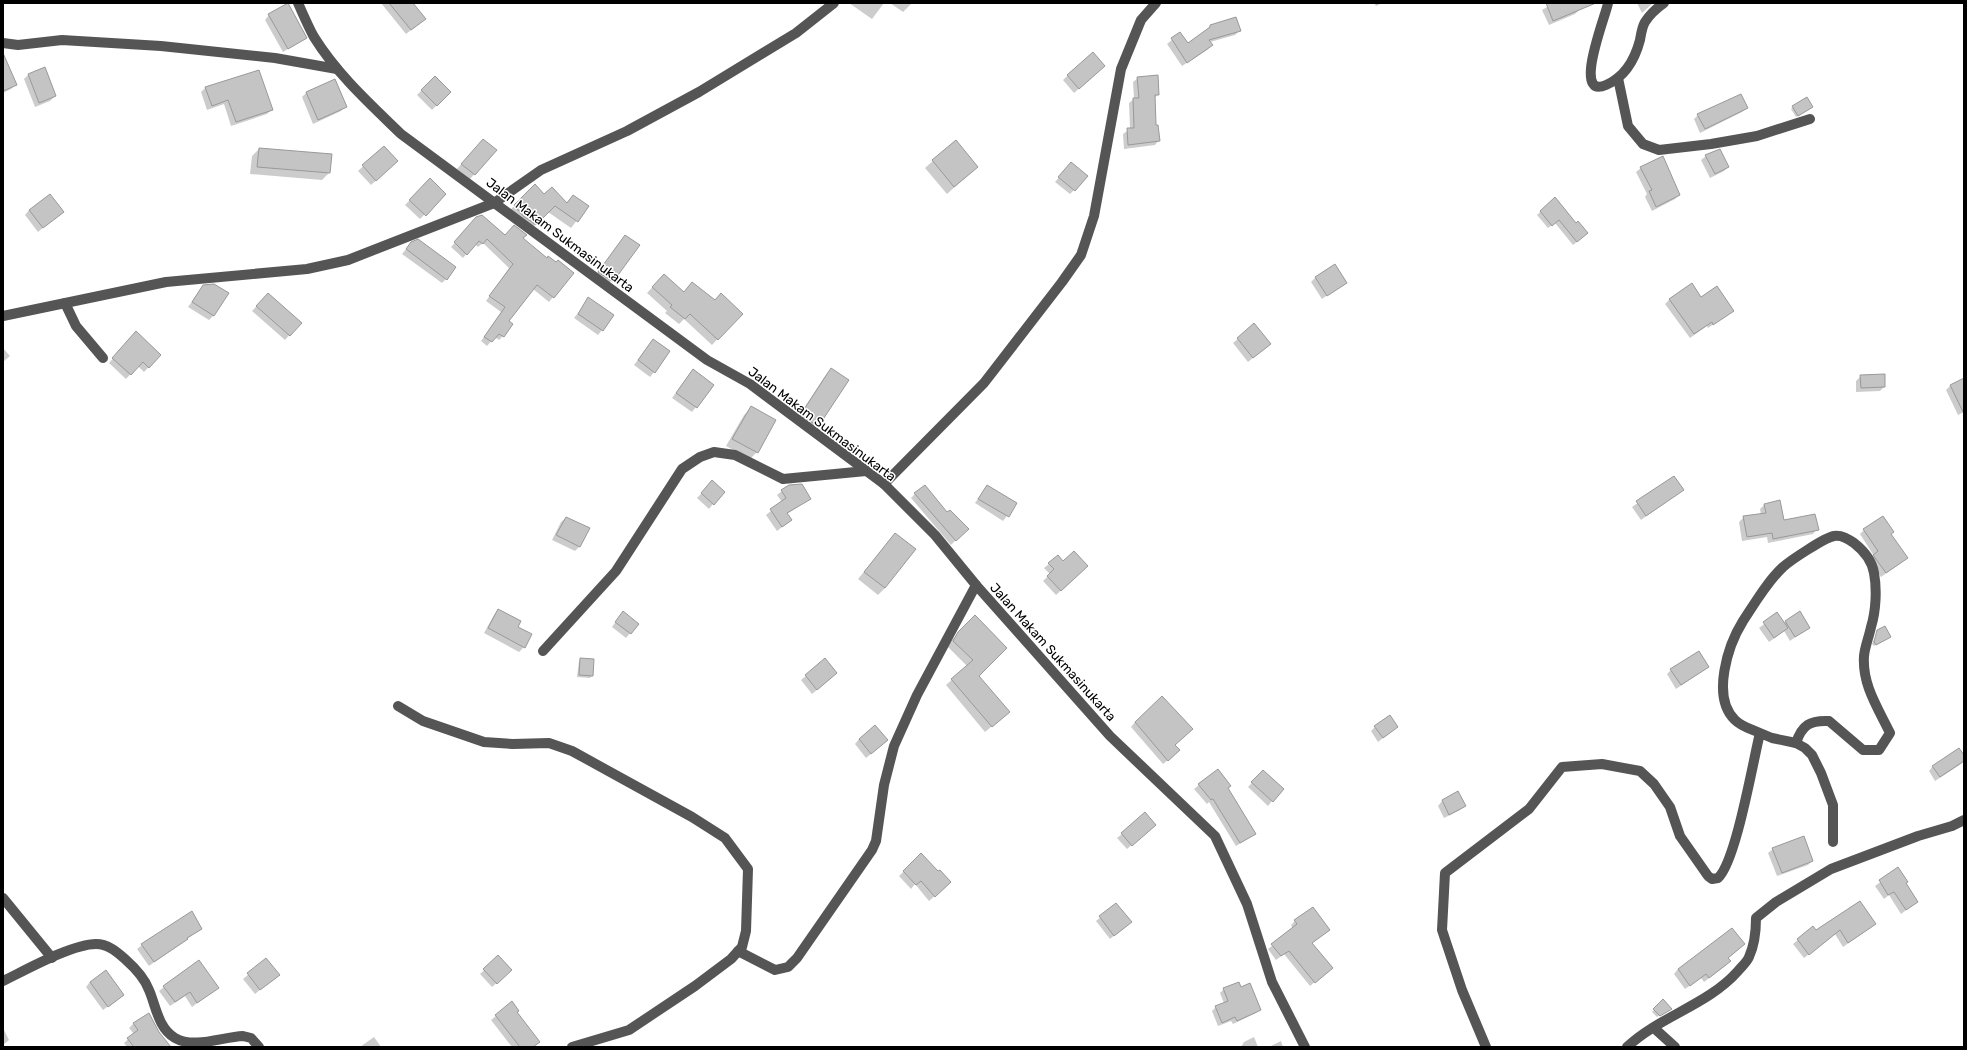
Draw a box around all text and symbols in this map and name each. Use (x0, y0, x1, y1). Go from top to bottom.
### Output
street label: Jalan Makam Sukmasinukarta (483, 175, 637, 295)
street label: Jalan Makam Sukmasinukarta (745, 364, 899, 484)
street label: Jalan Makam Sukmasinukarta (987, 580, 1119, 724)

